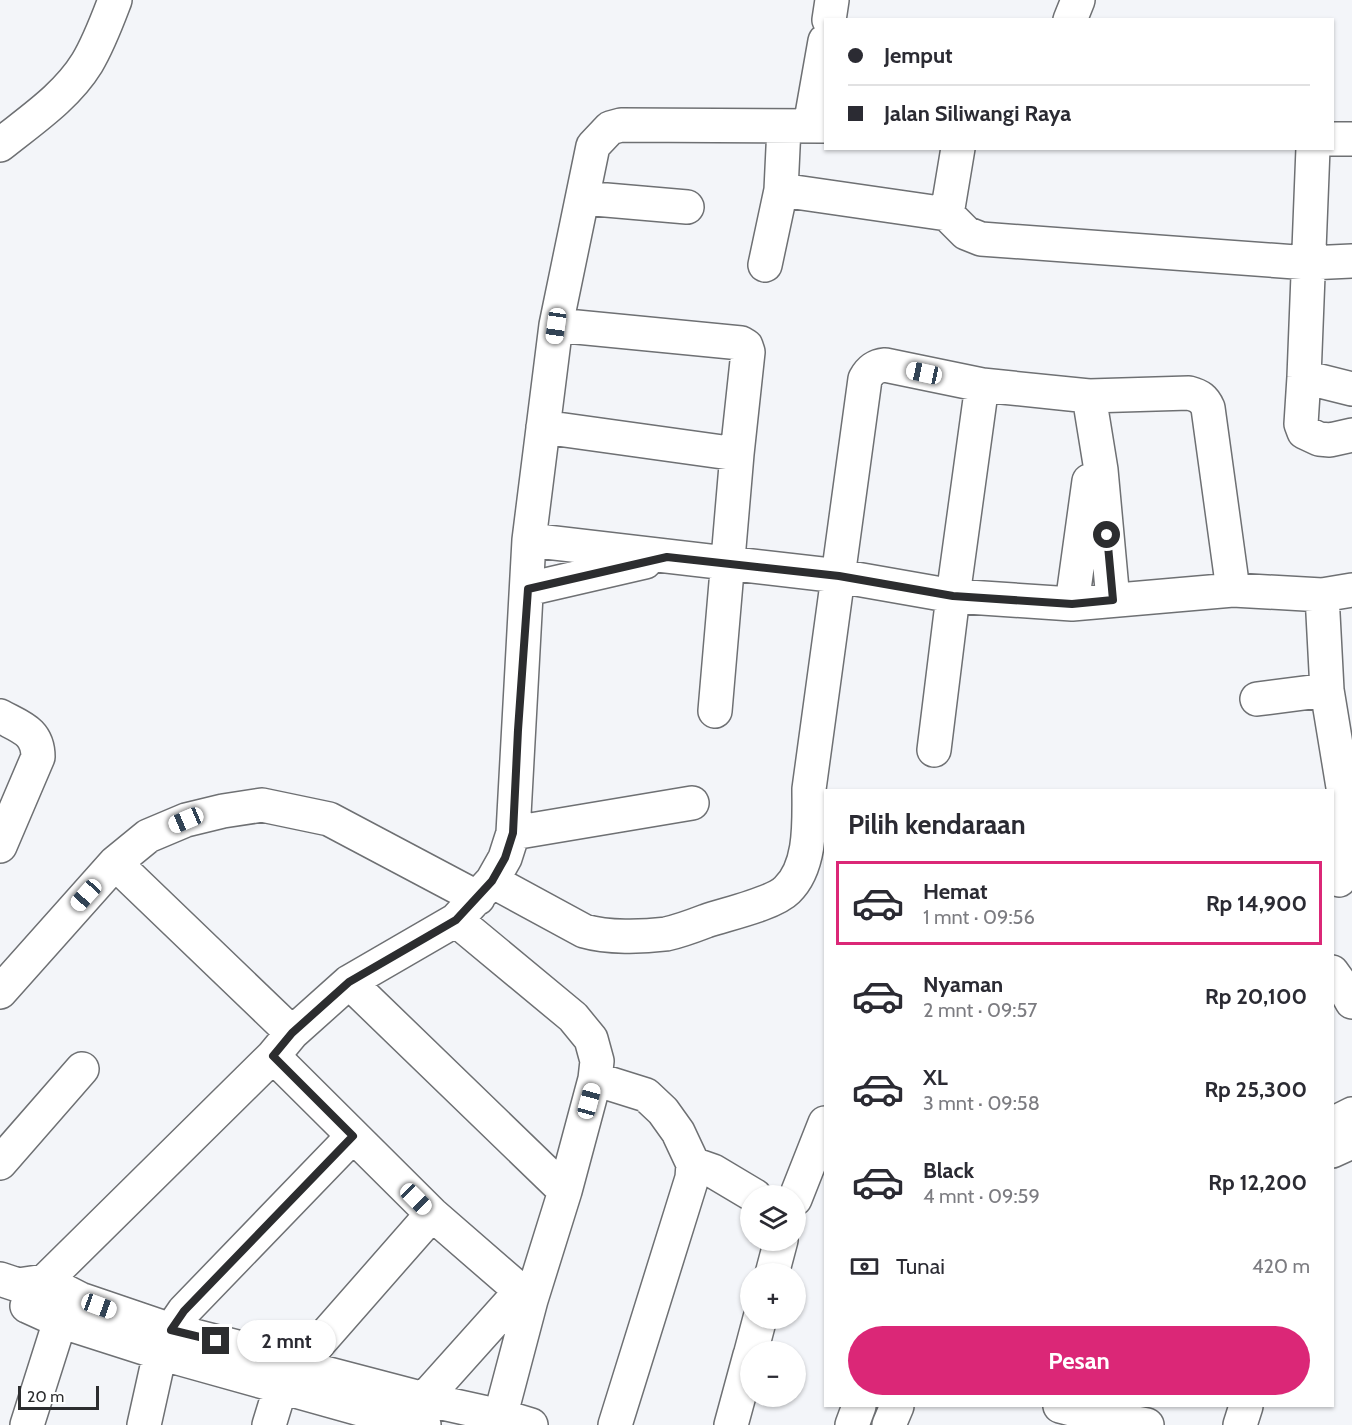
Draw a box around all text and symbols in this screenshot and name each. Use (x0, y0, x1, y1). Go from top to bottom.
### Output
text: Jemput (884, 42, 953, 69)
text: Jalan Siliwangi Raya (884, 100, 1071, 127)
car (545, 307, 567, 345)
car (905, 360, 943, 386)
route start (1093, 521, 1120, 548)
car (166, 805, 206, 835)
text: Pilih kendaraan (848, 808, 1026, 841)
car (67, 876, 105, 914)
icon: car (851, 876, 905, 930)
text: Hemat (923, 878, 988, 905)
text: Rp 14,900 (1206, 890, 1307, 917)
text: 1 mnt · 09:56 (923, 905, 1035, 929)
icon: car (851, 969, 905, 1023)
text: Nyaman (923, 971, 1003, 998)
text: Rp 20,100 (1205, 983, 1307, 1010)
text: 2 mnt · 09:57 (923, 998, 1037, 1022)
icon: car (851, 1062, 905, 1116)
text: XL (923, 1064, 948, 1091)
text: Rp 25,300 (1204, 1076, 1307, 1103)
car (576, 1081, 602, 1121)
text: 3 mnt · 09:58 (923, 1091, 1040, 1115)
icon: car (851, 1155, 905, 1209)
text: Black (923, 1157, 974, 1184)
text: Rp 12,200 (1208, 1169, 1307, 1196)
car (397, 1180, 435, 1218)
text: 4 mnt · 09:59 (923, 1184, 1040, 1208)
map controls (740, 1185, 806, 1407)
button: layers (740, 1185, 806, 1251)
icon: cash (848, 1250, 881, 1283)
text: Tunai (896, 1253, 945, 1280)
text: 420 m (1252, 1254, 1310, 1278)
button: + (740, 1263, 806, 1329)
car (79, 1291, 119, 1321)
callout: 2 mnt (237, 1320, 336, 1362)
button: Pesan (848, 1326, 1310, 1395)
route end (202, 1327, 229, 1354)
text: 2 mnt (261, 1329, 312, 1353)
button: − (740, 1341, 806, 1407)
scale bar (18, 1383, 99, 1410)
text: 20 m (27, 1387, 64, 1406)

